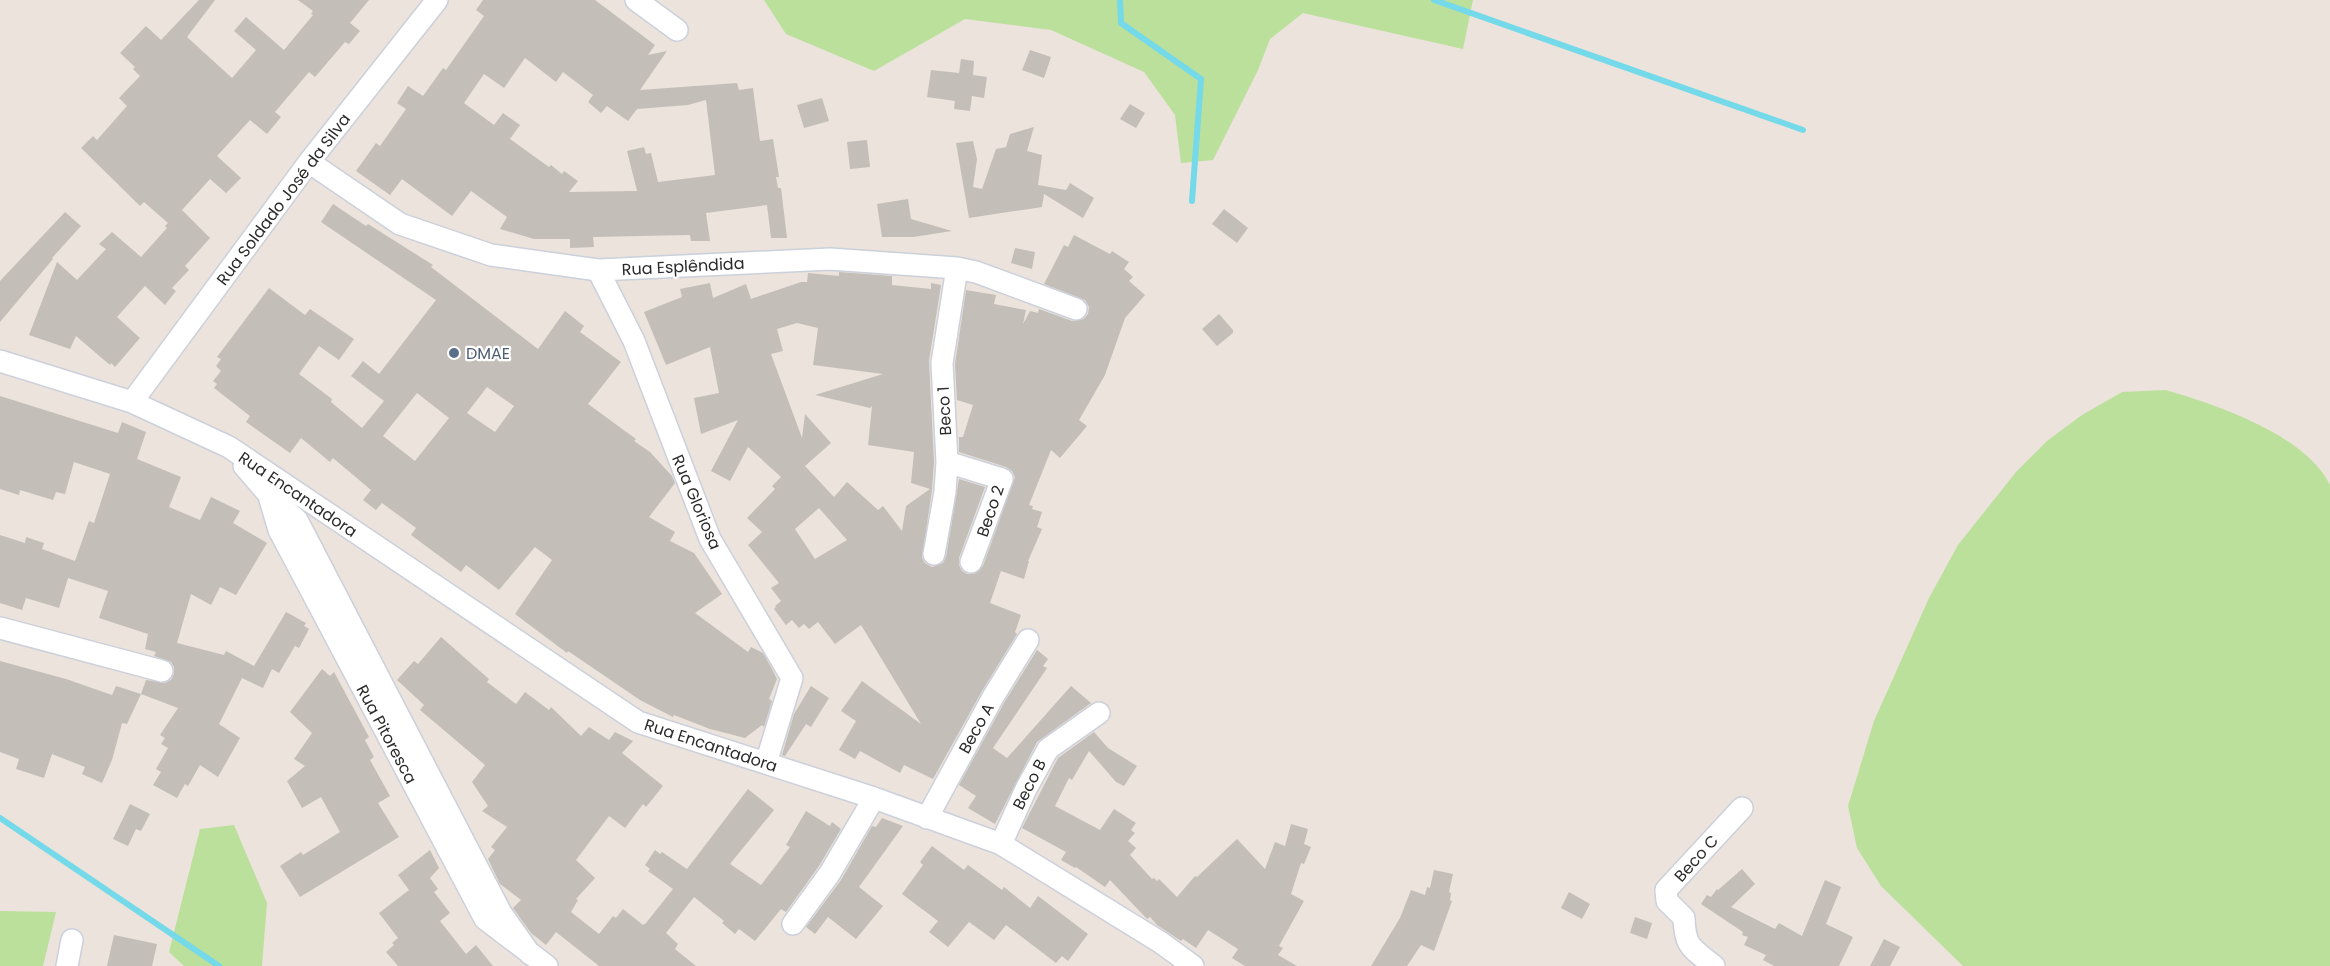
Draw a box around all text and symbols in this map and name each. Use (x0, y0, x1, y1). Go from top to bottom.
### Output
street label: Rua Soldado José da Silva (211, 109, 356, 290)
street label: Rua Esplêndida (621, 252, 745, 281)
place label: DMAE (466, 342, 510, 365)
marker: DMAE (447, 346, 461, 360)
street label: Beco 1 (932, 386, 957, 436)
street label: Rua Encantadora (234, 446, 362, 543)
street label: Rua Gloriosa (666, 451, 727, 553)
street label: Beco 2 (971, 482, 1010, 540)
street label: Rua Pitoresca (351, 681, 422, 788)
street label: Beco A (953, 699, 1000, 758)
street label: Rua Encantadora (641, 713, 780, 778)
street label: Beco B (1007, 755, 1052, 813)
street label: Beco C (1669, 830, 1724, 887)

